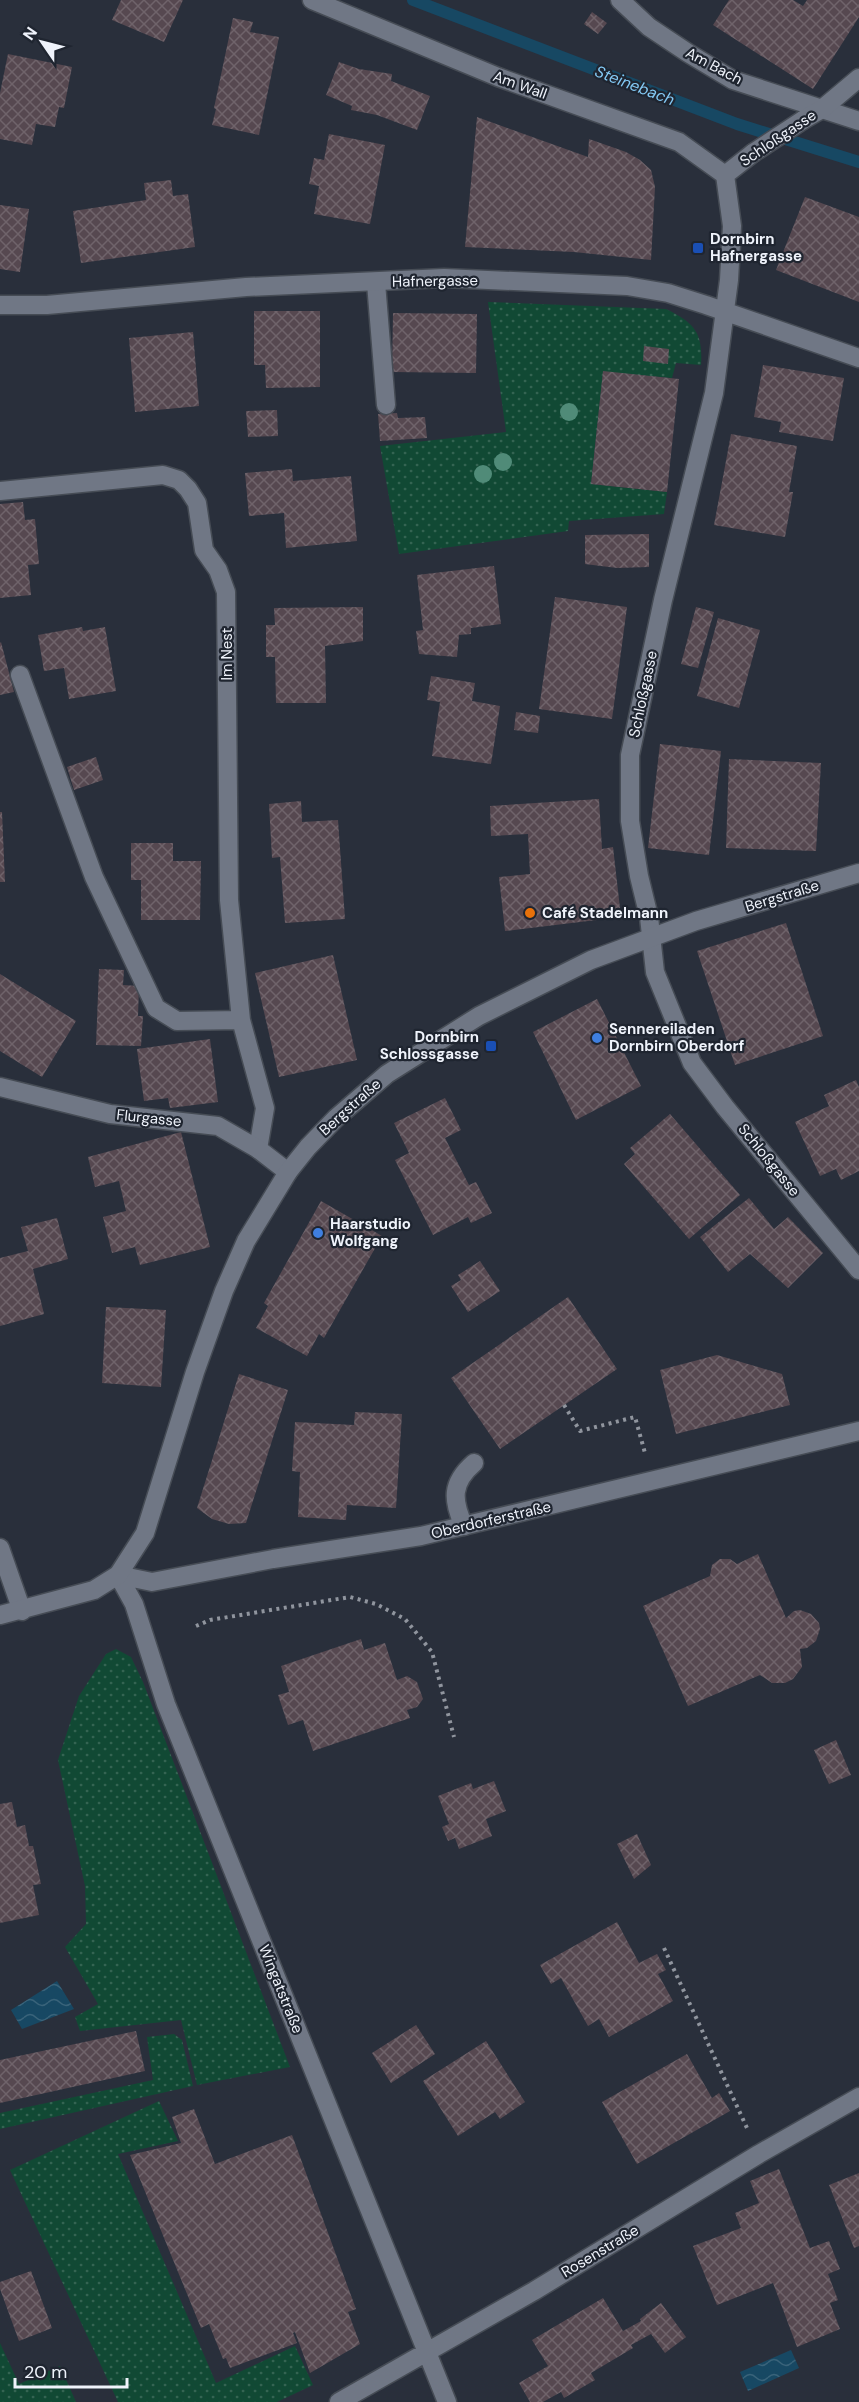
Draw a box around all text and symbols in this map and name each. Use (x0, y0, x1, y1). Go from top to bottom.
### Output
north arrow (12, 12, 72, 72)
text: N (18, 23, 42, 44)
street label: Am Bach (682, 43, 746, 89)
water label: Steinebach (592, 61, 678, 110)
street label: Am Wall (490, 66, 550, 104)
street label: Schloßgasse (736, 105, 820, 171)
place label: Dornbirn Hafnergasse (710, 229, 802, 266)
marker: Dornbirn Hafnergasse (691, 241, 705, 255)
street label: Hafnergasse (392, 270, 478, 292)
street label: Im Nest (217, 627, 237, 680)
street label: Schloßgasse (624, 649, 662, 739)
street label: Bergstraße (743, 875, 821, 917)
place label: Café Stadelmann (542, 903, 668, 923)
marker: Café Stadelmann (523, 906, 537, 920)
place label: Sennereiladen Dornbirn Oberdorf (609, 1019, 744, 1056)
place label: Dornbirn Schlossgasse (380, 1027, 479, 1064)
marker: Sennereiladen Dornbirn Oberdorf (590, 1031, 604, 1045)
marker: Dornbirn Schlossgasse (484, 1039, 498, 1053)
street label: Bergstraße (315, 1074, 385, 1140)
street label: Flurgasse (115, 1105, 183, 1131)
street label: Schloßgasse (733, 1119, 805, 1201)
place label: Haarstudio Wolfgang (330, 1214, 411, 1251)
marker: Haarstudio Wolfgang (311, 1226, 325, 1240)
street label: Oberdorferstraße (429, 1496, 553, 1544)
street label: Wingatstraße (254, 1942, 308, 2036)
street label: Rosenstraße (558, 2220, 642, 2282)
scale bar (15, 2351, 128, 2389)
text: 20 m (24, 2360, 67, 2384)

